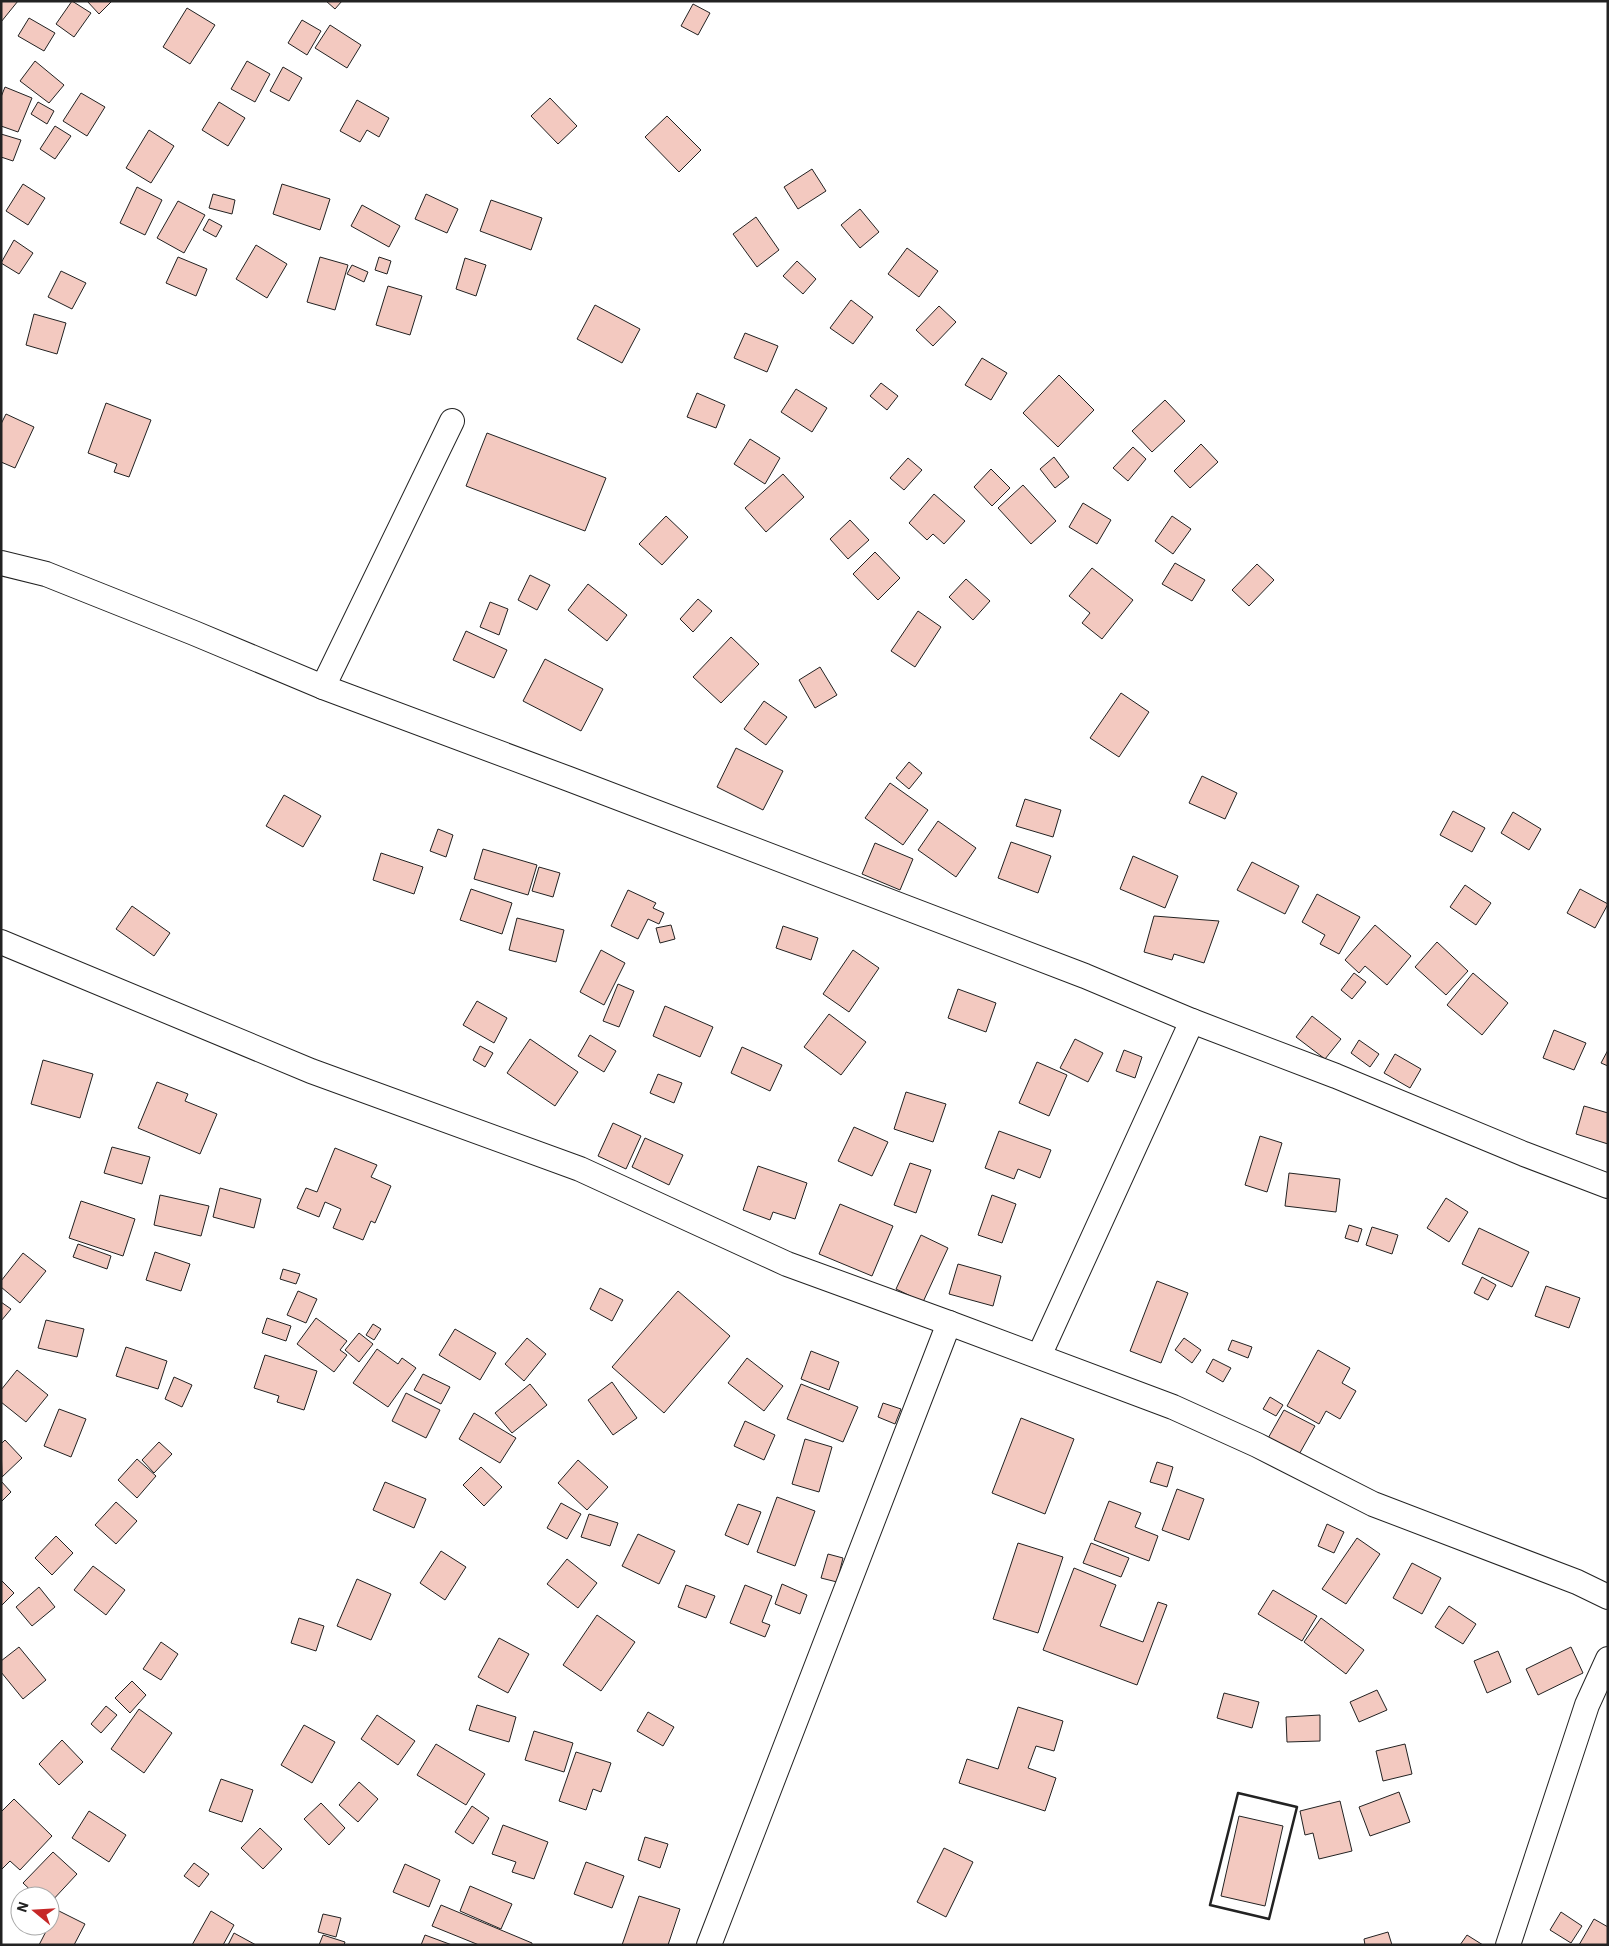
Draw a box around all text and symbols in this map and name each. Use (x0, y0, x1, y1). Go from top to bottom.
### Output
north arrow (10, 1886, 60, 1936)
text: N (13, 1899, 33, 1915)

